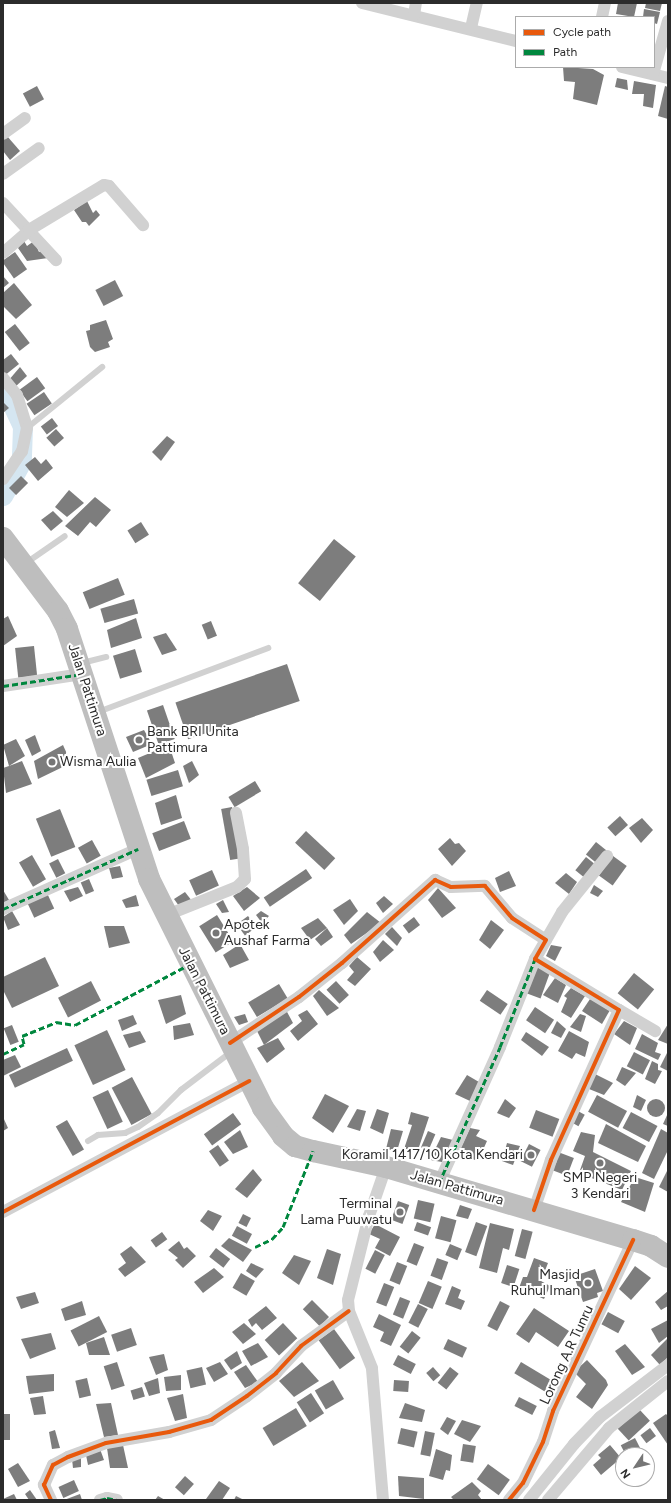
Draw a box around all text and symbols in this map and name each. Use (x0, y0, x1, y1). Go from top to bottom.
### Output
legend (515, 16, 655, 68)
text: Cycle path (553, 25, 611, 39)
text: Path (553, 45, 577, 59)
street label: Jalan Pattimura (64, 642, 110, 738)
place label: Bank BRI Unita Pattimura (147, 724, 239, 756)
marker: Bank BRI Unita Pattimura (134, 735, 144, 745)
place label: Wisma Aulia (60, 754, 136, 770)
marker: Wisma Aulia (47, 757, 57, 767)
place label: Apotek Aushaf Farma (224, 917, 310, 950)
marker: Apotek Aushaf Farma (211, 928, 221, 938)
street label: Jalan Pattimura (175, 944, 233, 1038)
place label: Koramil 1417/10 Kota Kendari (342, 1147, 523, 1163)
marker: Koramil 1417/10 Kota Kendari (526, 1150, 536, 1160)
marker: SMP Negeri 3 Kendari (595, 1158, 605, 1168)
street label: Jalan Pattimura (408, 1167, 506, 1209)
place label: SMP Negeri 3 Kendari (563, 1170, 637, 1202)
place label: Terminal Lama Puuwatu (300, 1196, 392, 1228)
marker: Terminal Lama Puuwatu (395, 1207, 405, 1217)
place label: Masjid Ruhul Iman (511, 1267, 580, 1300)
marker: Masjid Ruhul Iman (583, 1278, 593, 1288)
street label: Lorong A.R Tunru (537, 1303, 597, 1407)
north arrow (615, 1447, 655, 1487)
text: N (618, 1466, 633, 1481)

